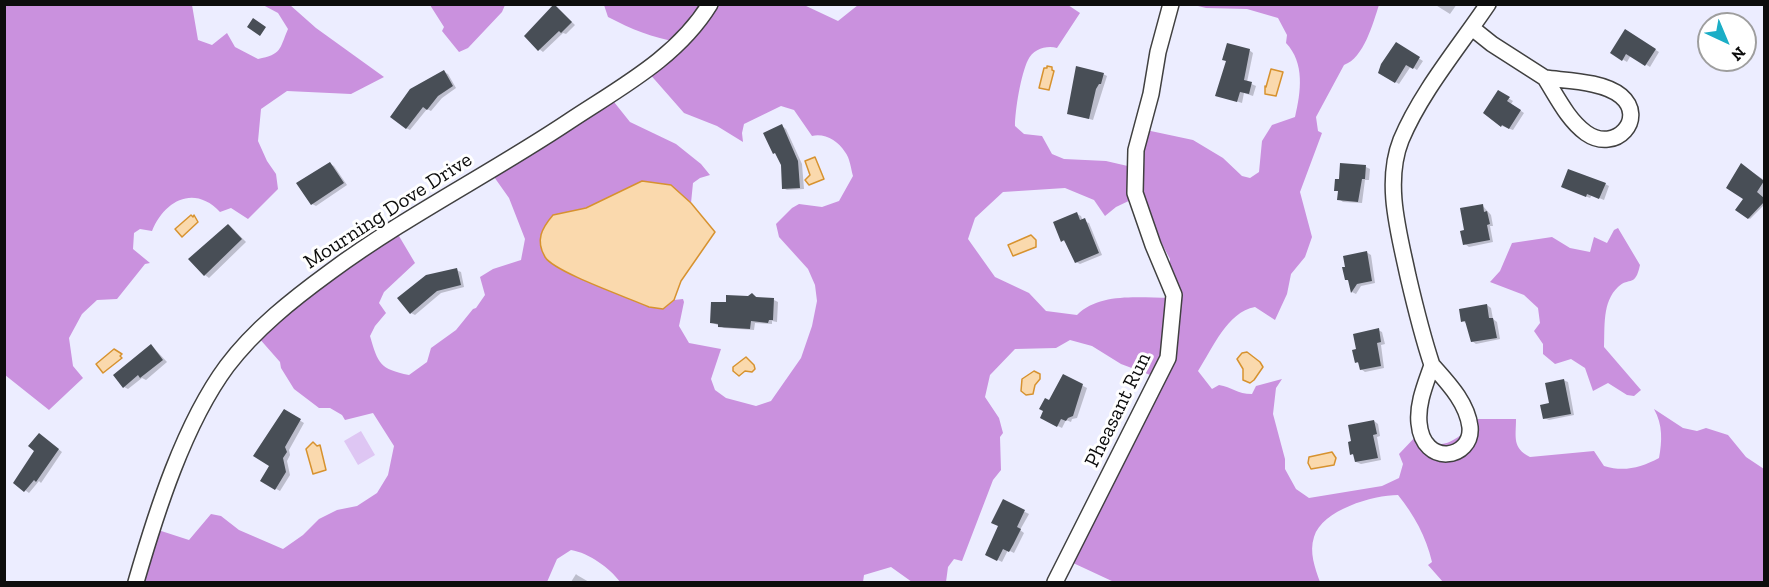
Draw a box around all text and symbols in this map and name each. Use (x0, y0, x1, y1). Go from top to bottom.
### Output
north arrow (1697, 12, 1757, 72)
text: N (1727, 43, 1749, 65)
street label: Mourning Dove Drive (299, 147, 477, 275)
street label: Pheasant Run (1079, 349, 1157, 471)

